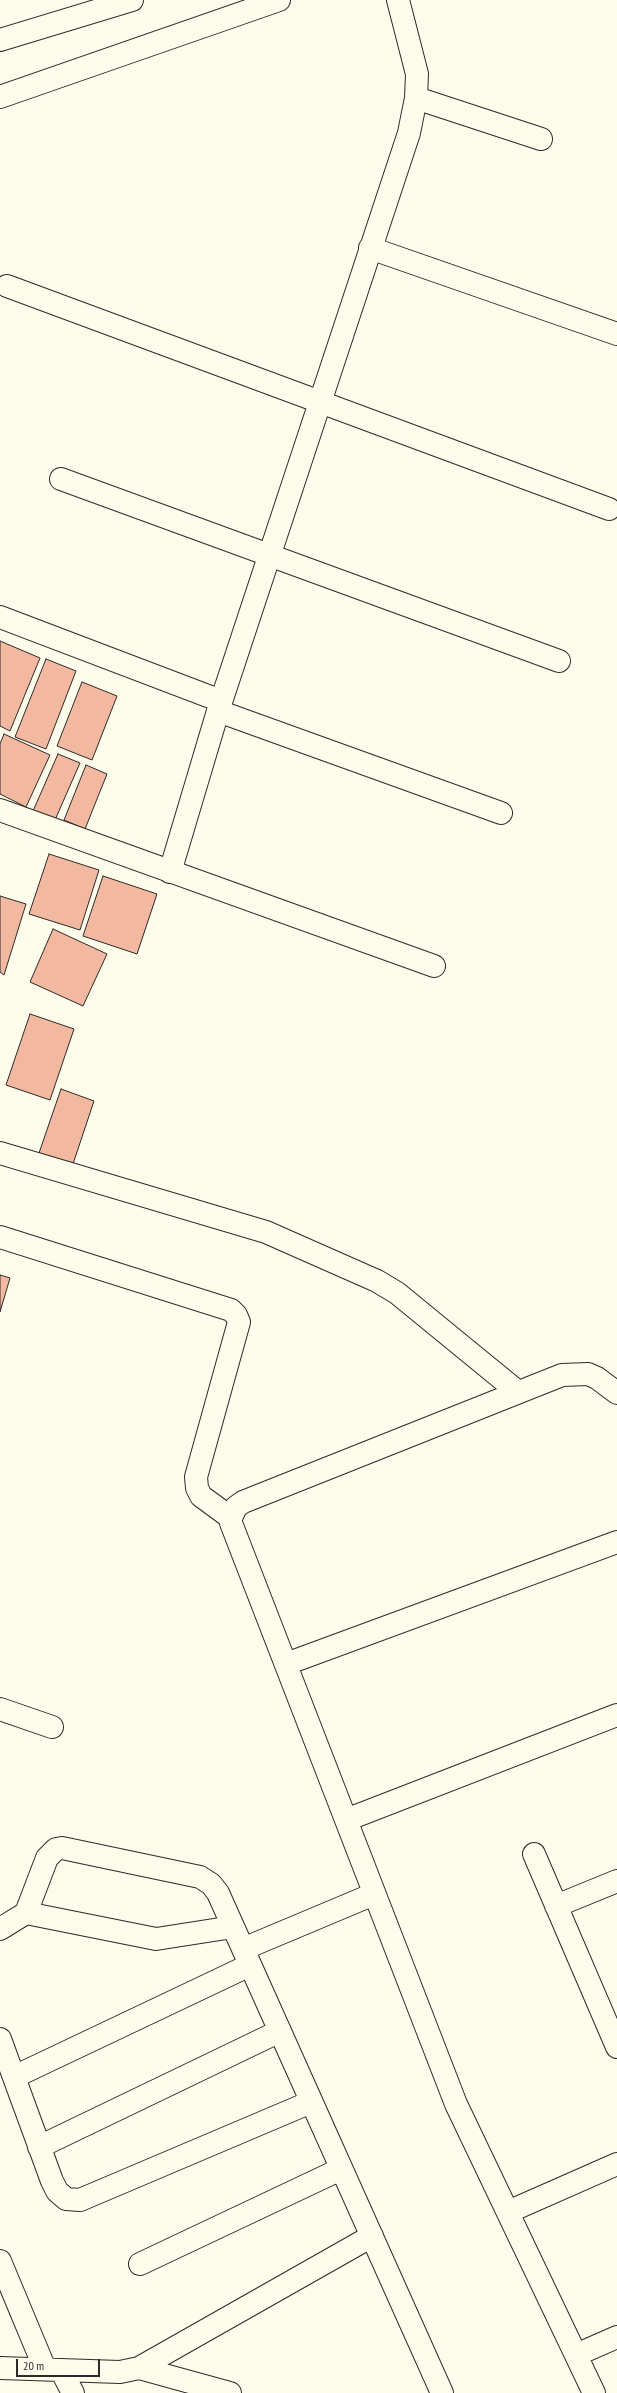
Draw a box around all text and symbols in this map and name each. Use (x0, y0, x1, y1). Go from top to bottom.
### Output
scale bar (18, 2351, 102, 2377)
text: 20 m (23, 2358, 44, 2373)

